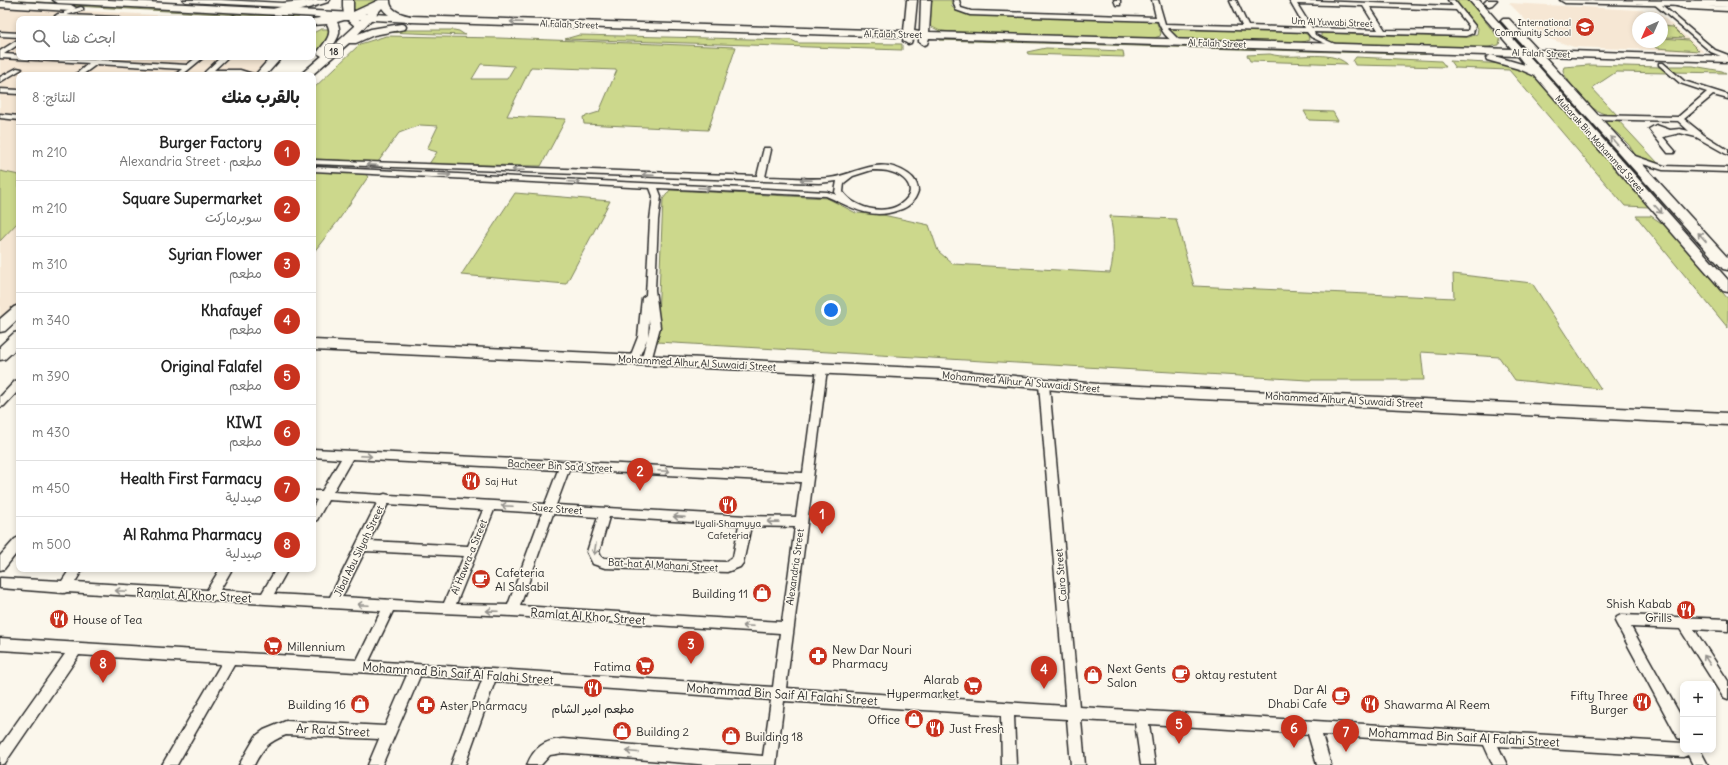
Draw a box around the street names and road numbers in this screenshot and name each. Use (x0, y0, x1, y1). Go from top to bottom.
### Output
street label: Um Al Yuwabi Street (1291, 15, 1373, 29)
street label: Al Falah Street (540, 17, 598, 31)
street label: Al Falah Street (864, 28, 922, 40)
street label: Al Falah Street (1188, 36, 1246, 50)
road number: 18 (325, 44, 343, 58)
street label: Al Falah Street (1512, 46, 1570, 60)
street label: Mubarak Bin Mohammed Street (1553, 93, 1647, 195)
street label: Mohammed Alhur Al Suwaidi Street (618, 352, 777, 374)
street label: Mohammed Alhur Al Suwaidi Street (942, 369, 1101, 395)
street label: Mohammed Alhur Al Suwaidi Street (1265, 389, 1424, 411)
street label: Bacheer Bin Sa'd Street (507, 457, 614, 475)
street label: Suez Street (531, 501, 583, 517)
street label: Jibal Abu Silyah Street (331, 503, 387, 599)
street label: Al Hawra-a Street (448, 517, 490, 597)
street label: Alexandria Street (783, 527, 807, 606)
street label: Cairo Street (1052, 547, 1070, 602)
street label: Bat-hat Al Mahani Street (608, 556, 719, 574)
street label: Ramlat Al Khor Street (136, 584, 252, 606)
street label: Ramlat Al Khor Street (530, 604, 646, 628)
street label: Mohammad Bin Saif Al Falahi Street (362, 659, 554, 687)
street label: Mohammad Bin Saif Al Falahi Street (686, 680, 878, 708)
street label: Ar Ra'd Street (296, 721, 370, 739)
street label: Mohammad Bin Saif Al Falahi Street (1368, 724, 1560, 750)

